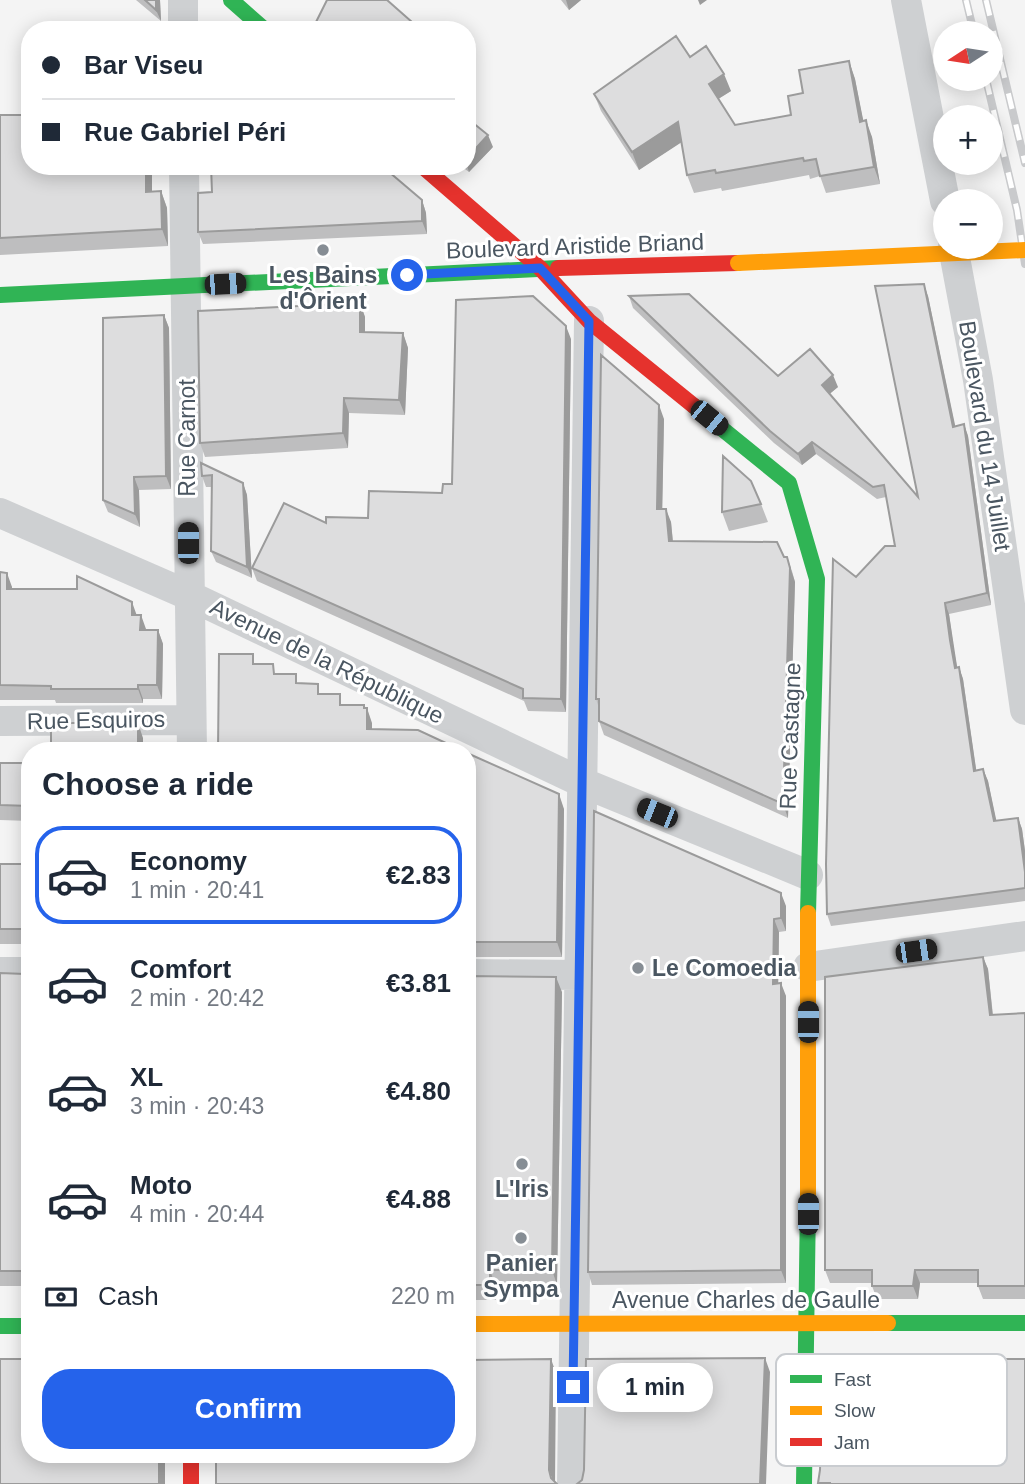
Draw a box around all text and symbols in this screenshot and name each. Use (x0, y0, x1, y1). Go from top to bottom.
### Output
north arrow (933, 21, 1003, 91)
map controls (933, 21, 1003, 259)
text: Bar Viseu (84, 50, 203, 80)
button: + (933, 105, 1003, 175)
text: Rue Gabriel Péri (84, 117, 286, 147)
button: − (933, 189, 1003, 259)
street label: Boulevard Aristide Briand (445, 229, 705, 263)
marker: Les Bains d'Ôrient (315, 242, 331, 258)
route start (391, 259, 423, 291)
place label: Les Bains d'Ôrient (269, 262, 377, 314)
car (204, 272, 247, 296)
street label: Boulevard du 14 Juillet (954, 319, 1016, 554)
street label: Rue Carnot (174, 379, 200, 497)
car (687, 397, 732, 439)
car (178, 522, 199, 564)
street label: Avenue de la République (206, 593, 448, 729)
street label: Rue Castagne (774, 662, 806, 810)
street label: Rue Esquiros (27, 706, 165, 734)
text: Choose a ride (42, 766, 254, 802)
car (634, 795, 681, 831)
icon: car (46, 844, 109, 907)
text: Economy (130, 846, 247, 876)
text: €2.83 (386, 860, 451, 890)
text: 1 min · 20:41 (130, 877, 264, 903)
car (894, 938, 939, 964)
icon: car (46, 952, 109, 1015)
text: Comfort (130, 954, 231, 984)
place label: Le Comoedia (652, 955, 797, 981)
marker: Le Comoedia (630, 960, 646, 976)
text: €3.81 (386, 968, 451, 998)
text: 2 min · 20:42 (130, 985, 264, 1011)
car (798, 1001, 819, 1043)
icon: car (46, 1060, 109, 1123)
text: XL (130, 1062, 163, 1092)
text: €4.80 (386, 1076, 451, 1106)
text: 3 min · 20:43 (130, 1093, 264, 1119)
marker: L'Iris (514, 1156, 530, 1172)
icon: car (46, 1168, 109, 1231)
text: Moto (130, 1170, 192, 1200)
place label: L'Iris (495, 1176, 549, 1202)
text: €4.88 (386, 1184, 451, 1214)
car (798, 1193, 819, 1235)
text: 4 min · 20:44 (130, 1201, 264, 1227)
marker: Panier Sympa (513, 1230, 529, 1246)
place label: Panier Sympa (483, 1250, 559, 1302)
icon: cash (42, 1278, 80, 1316)
text: Cash (98, 1281, 159, 1311)
text: 220 m (391, 1283, 455, 1309)
street label: Avenue Charles de Gaulle (612, 1287, 880, 1313)
legend (776, 1354, 1007, 1466)
callout: 1 min (598, 1362, 713, 1412)
button: Confirm (42, 1369, 455, 1449)
text: Fast (834, 1369, 872, 1390)
route end (557, 1371, 589, 1403)
text: 1 min (625, 1374, 685, 1400)
text: Slow (834, 1400, 875, 1421)
text: Jam (834, 1432, 870, 1453)

